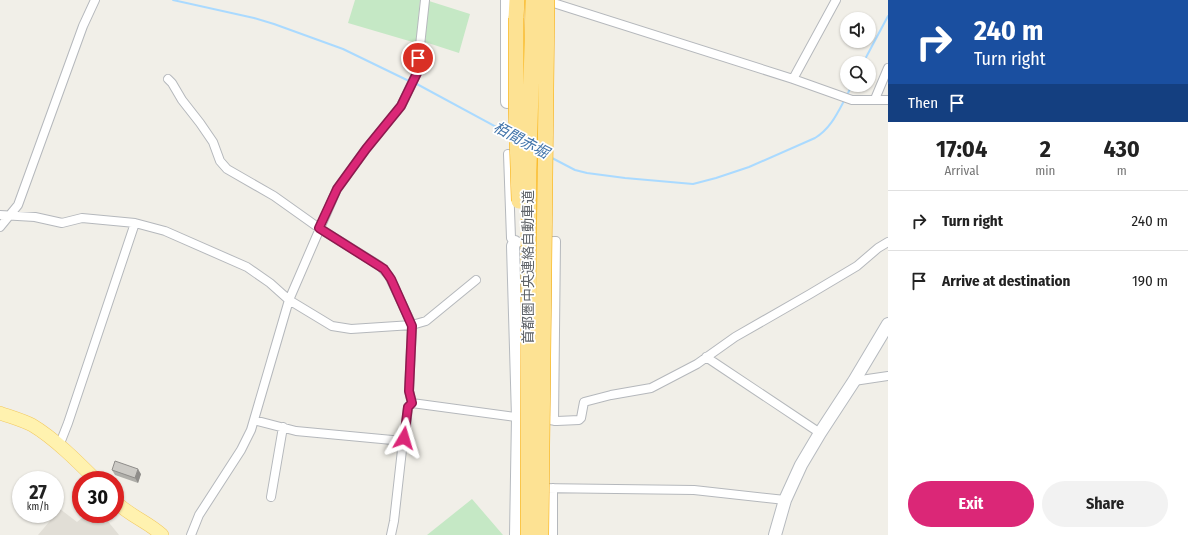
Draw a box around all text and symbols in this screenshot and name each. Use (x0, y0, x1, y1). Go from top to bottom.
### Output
map controls (840, 12, 876, 92)
button: sound (840, 12, 876, 48)
text: 240 m (974, 14, 1043, 47)
icon: right (908, 16, 960, 68)
pin (401, 41, 435, 75)
icon: arrive (407, 47, 429, 69)
text: Turn right (974, 48, 1046, 70)
button: search (840, 56, 876, 92)
icon: arrive (946, 92, 968, 114)
text: Then (908, 94, 938, 112)
water label: 栢間赤堀 (490, 118, 553, 163)
text: 17:04 (936, 135, 987, 163)
text: 2 (1040, 135, 1051, 163)
text: 430 (1103, 135, 1140, 163)
text: Arrival (944, 163, 979, 178)
text: min (1035, 163, 1055, 178)
text: m (1117, 163, 1127, 178)
street label: 首都圏中央連絡自動車道 (520, 190, 537, 344)
icon: right (908, 210, 930, 232)
text: Turn right (942, 212, 1003, 230)
text: 240 m (1132, 212, 1168, 230)
icon: arrive (908, 270, 930, 292)
text: Arrive at destination (942, 272, 1070, 290)
text: 190 m (1132, 272, 1168, 290)
position arrow (383, 417, 425, 459)
speed limit sign: 30 (72, 471, 124, 523)
text: 27 (29, 480, 47, 504)
button: Exit (908, 481, 1034, 527)
button: Share (1042, 481, 1168, 527)
text: km/h (27, 501, 49, 513)

